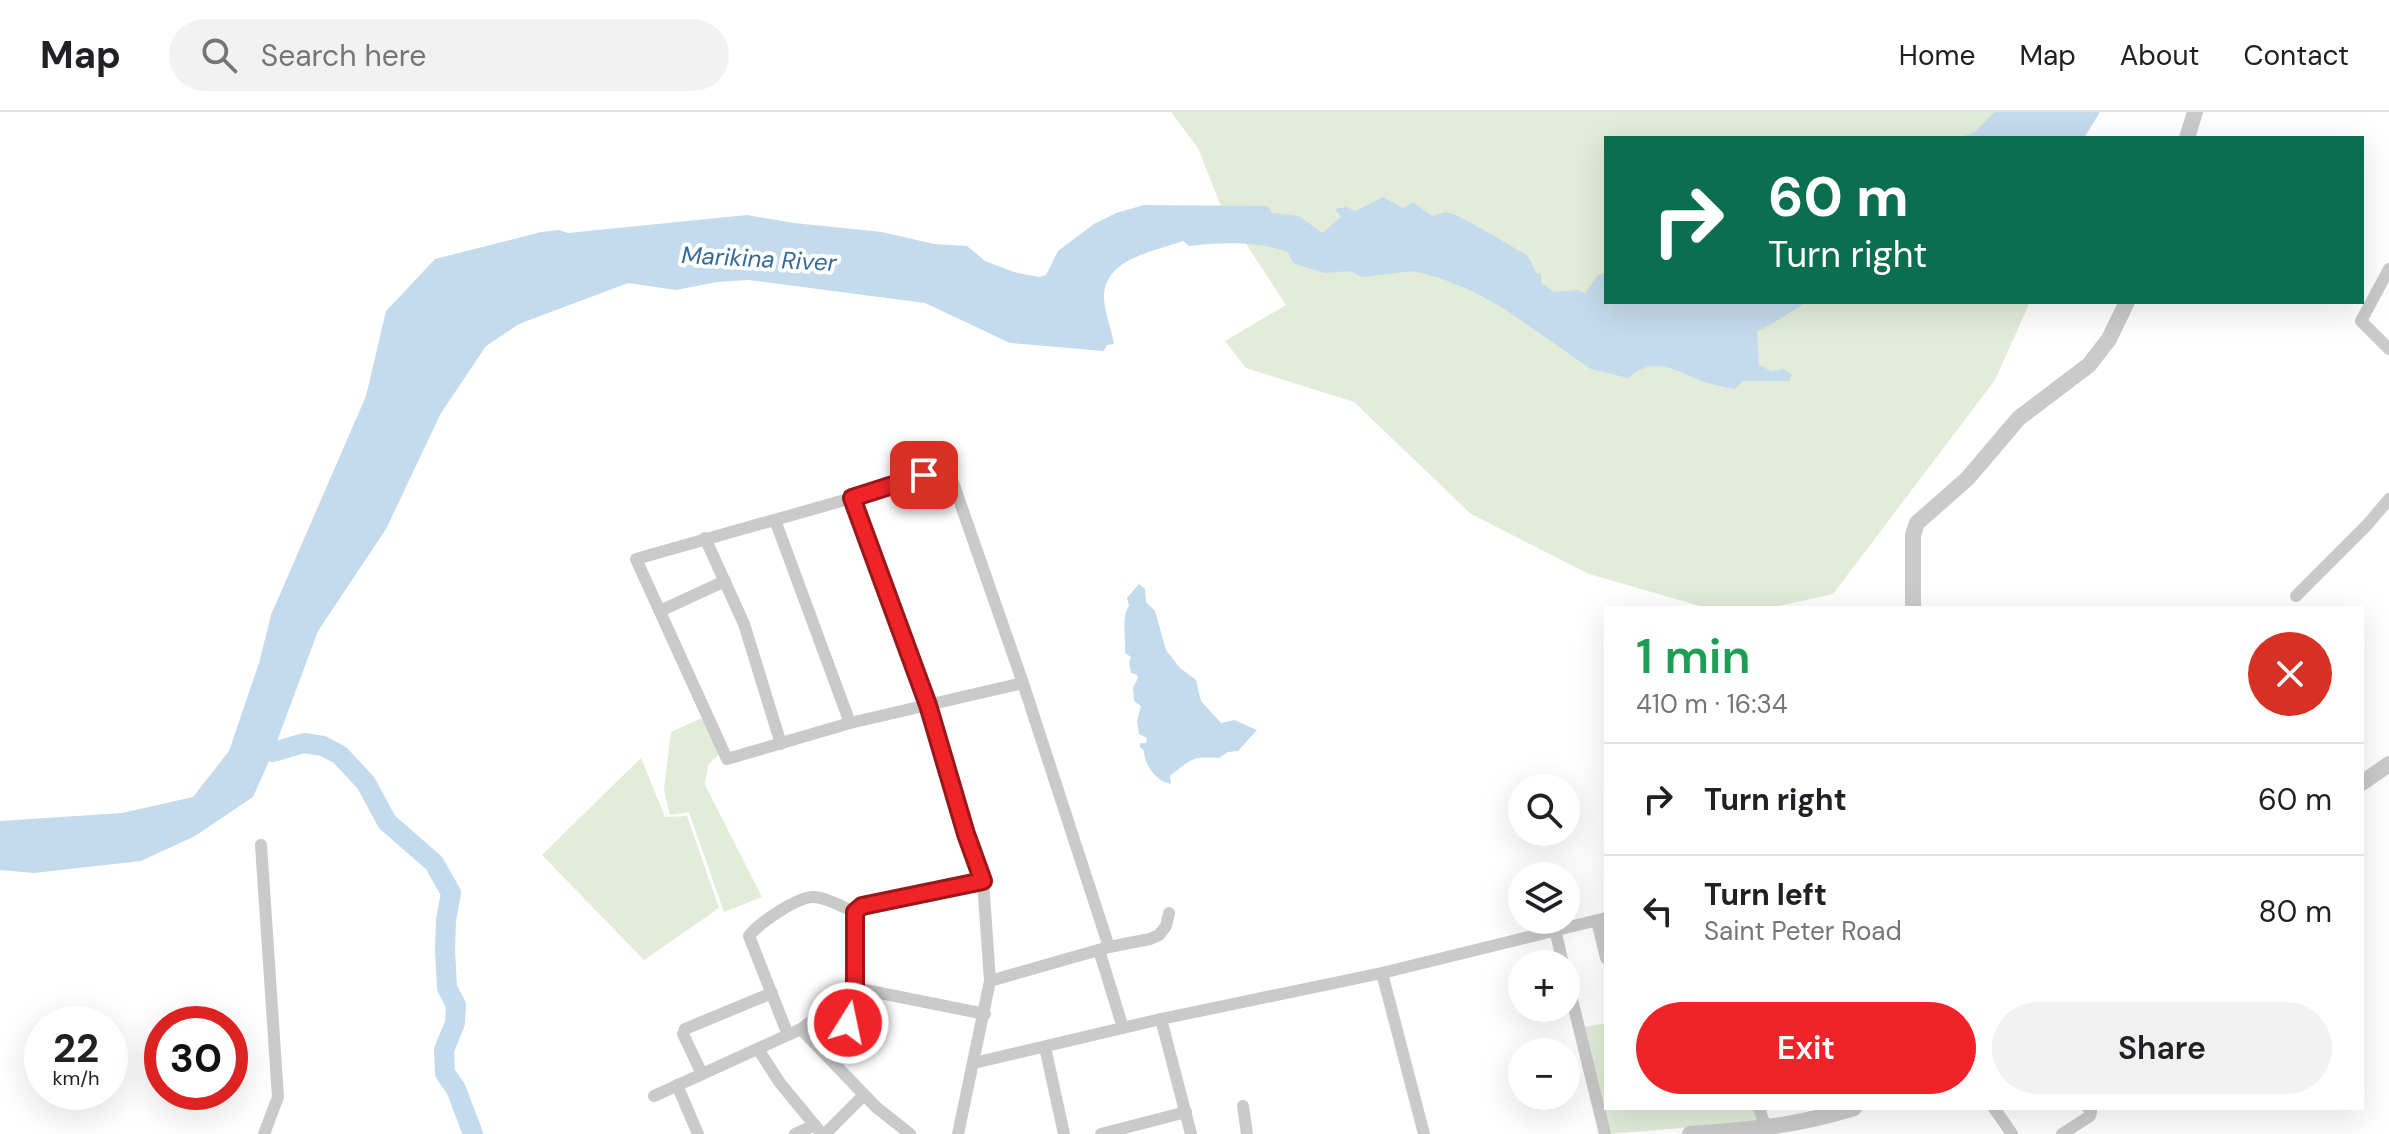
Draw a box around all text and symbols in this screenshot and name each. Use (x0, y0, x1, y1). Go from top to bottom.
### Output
search box (169, 19, 729, 91)
text: Map (40, 30, 121, 80)
icon: search (197, 33, 241, 77)
text: Search here (261, 36, 426, 75)
text: Home (1899, 37, 1975, 74)
text: Map (2019, 37, 2076, 74)
text: About (2120, 37, 2199, 74)
text: Contact (2243, 37, 2349, 74)
text: 60 m (1768, 160, 1909, 233)
icon: right (1636, 168, 1740, 272)
text: Turn right (1768, 231, 1927, 278)
water label: Marikina River (681, 239, 838, 278)
pin (890, 441, 958, 509)
icon: arrive (902, 453, 946, 497)
text: 1 min (1636, 625, 1751, 688)
button: close (2248, 632, 2332, 716)
text: 410 m · 16:34 (1636, 687, 1788, 721)
map controls (1508, 774, 1580, 1110)
button: search (1508, 774, 1580, 846)
icon: right (1636, 777, 1680, 821)
text: Turn right (1704, 780, 1847, 819)
text: 60 m (2258, 780, 2332, 819)
button: layers (1508, 862, 1580, 934)
text: Turn left (1704, 875, 1827, 914)
icon: left (1636, 889, 1680, 933)
text: 80 m (2259, 892, 2332, 931)
text: Saint Peter Road (1704, 914, 1902, 948)
button: + (1508, 950, 1580, 1022)
position arrow (806, 981, 890, 1065)
button: Exit (1636, 1002, 1976, 1094)
button: Share (1992, 1002, 2332, 1094)
speed limit sign: 30 (144, 1006, 248, 1110)
text: 22 (53, 1022, 99, 1074)
button: − (1508, 1038, 1580, 1110)
text: km/h (52, 1065, 100, 1091)

